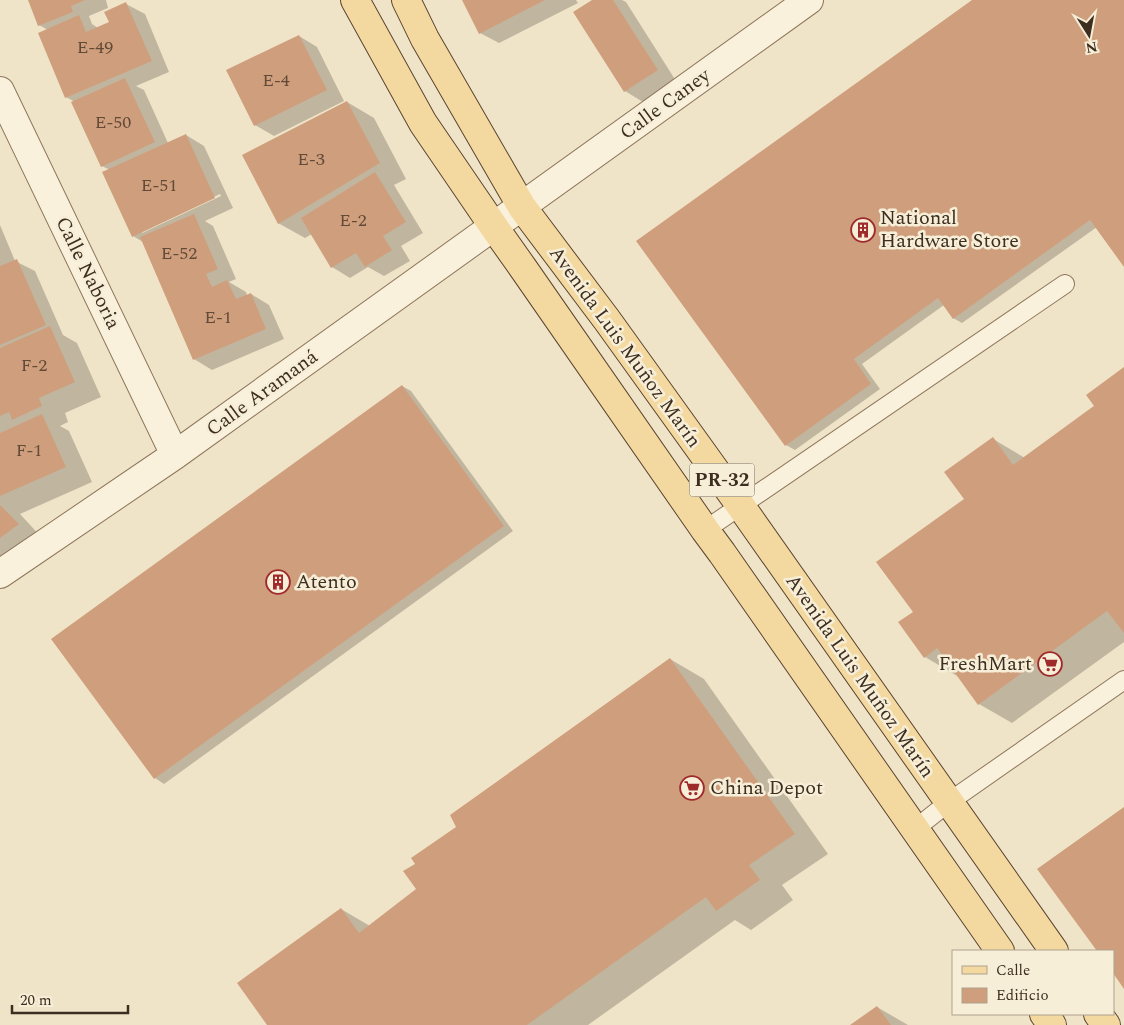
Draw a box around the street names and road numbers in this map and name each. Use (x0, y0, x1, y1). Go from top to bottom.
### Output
street label: Calle Caney (613, 60, 718, 147)
street label: Calle Naboria (48, 212, 128, 335)
street label: Avenida Luis Muñoz Marín (541, 240, 709, 454)
street label: Calle Aramaná (200, 342, 324, 444)
road number: PR-32 (690, 464, 754, 496)
street label: Avenida Luis Muñoz Marín (778, 568, 942, 784)

